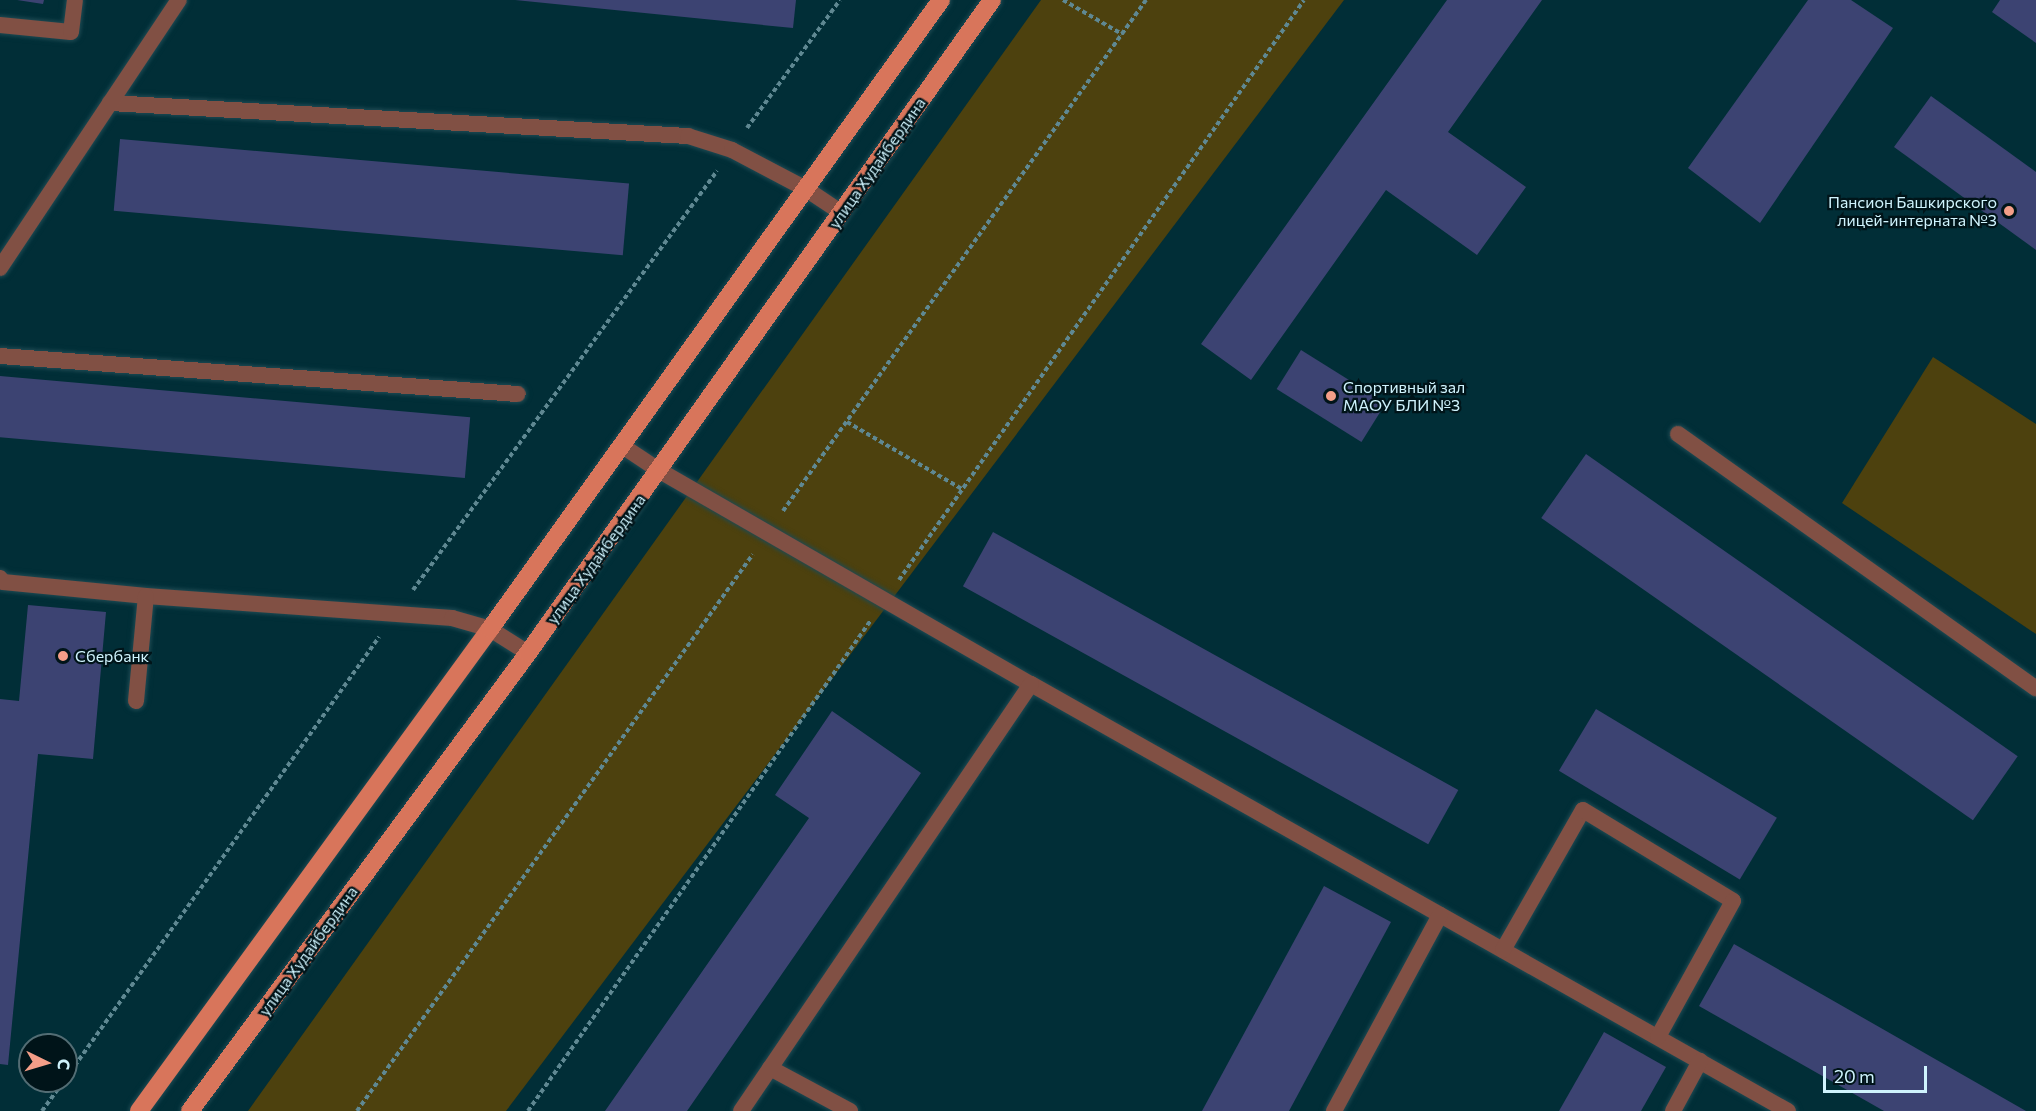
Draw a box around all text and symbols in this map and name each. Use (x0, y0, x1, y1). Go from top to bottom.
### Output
street label: улица Худайбердина (825, 94, 929, 232)
place label: Пансион Башкирского лицей-интерната №3 (1828, 192, 1997, 230)
marker: Пансион Башкирского лицей-интерната №3 (2002, 204, 2016, 218)
place label: Спортивный зал МАОУ БЛИ №3 (1343, 377, 1465, 415)
marker: Спортивный зал МАОУ БЛИ №3 (1324, 389, 1338, 403)
street label: улица Худайбердина (543, 491, 649, 627)
place label: Сбербанк (75, 646, 149, 666)
marker: Сбербанк (56, 649, 70, 663)
street label: улица Худайбердина (255, 883, 361, 1019)
north arrow (18, 1033, 78, 1093)
scale bar (1826, 1054, 1930, 1092)
text: С (54, 1058, 74, 1071)
text: 20 m (1834, 1065, 1875, 1087)

